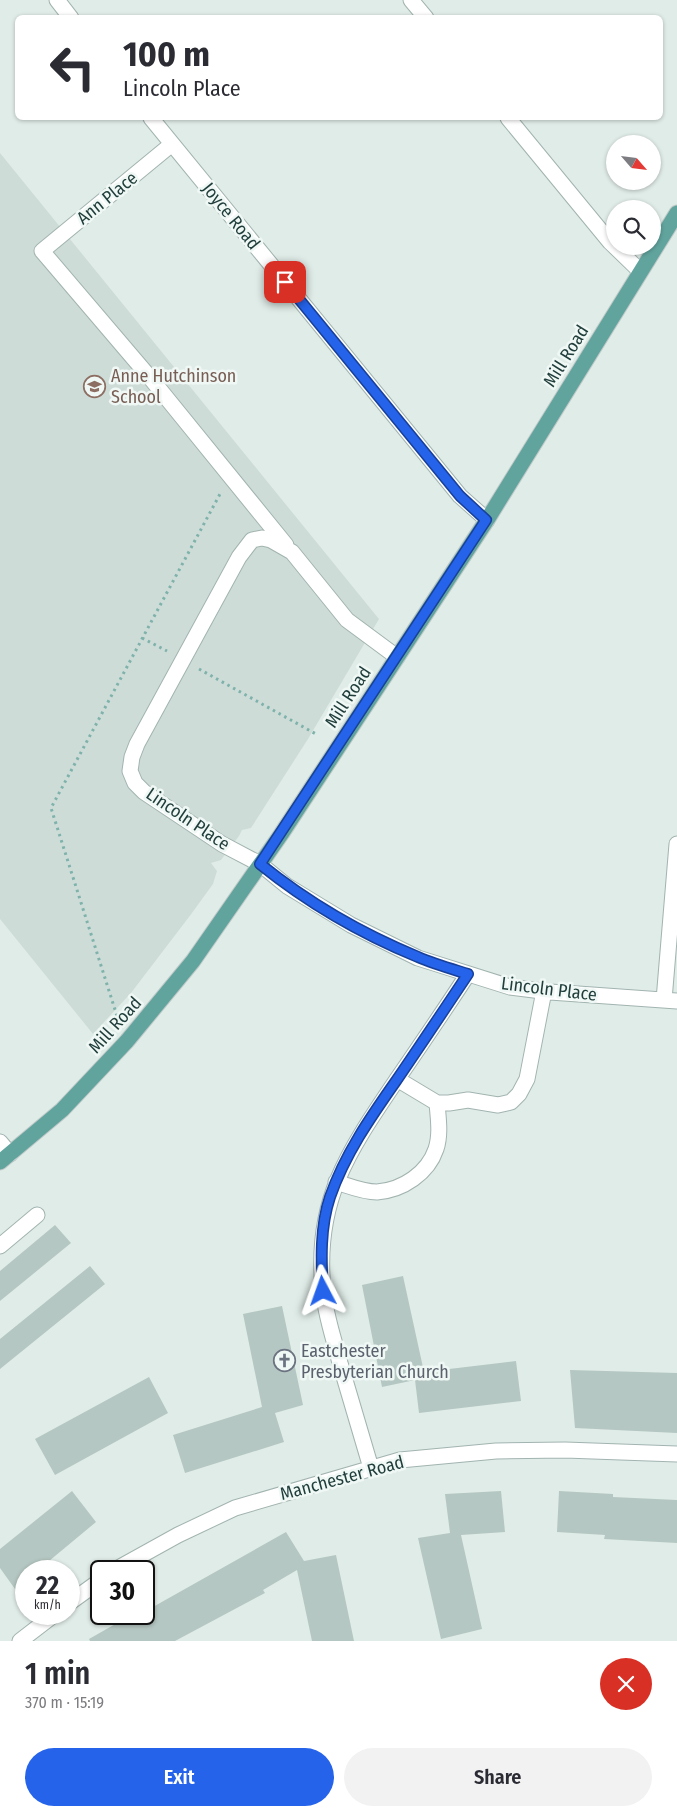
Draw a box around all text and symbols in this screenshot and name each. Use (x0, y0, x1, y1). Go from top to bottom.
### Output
text: 100 m (123, 33, 210, 75)
icon: left (40, 35, 105, 100)
text: Lincoln Place (123, 75, 241, 102)
north arrow (606, 135, 661, 190)
map controls (606, 135, 661, 255)
street label: Ann Place (72, 167, 142, 229)
street label: Joyce Road (197, 178, 265, 254)
button: search (606, 200, 661, 255)
pin (264, 261, 306, 303)
icon: arrive (271, 268, 299, 296)
street label: Mill Road (539, 321, 593, 391)
place label: Anne Hutchinson School (111, 365, 236, 408)
school or university icon: Anne Hutchinson School (83, 374, 107, 398)
street label: Mill Road (320, 662, 376, 732)
street label: Lincoln Place (142, 783, 234, 855)
street label: Lincoln Place (500, 972, 598, 1006)
street label: Mill Road (84, 992, 146, 1058)
position arrow (296, 1264, 348, 1316)
place label: Eastchester Presbyterian Church (301, 1340, 449, 1383)
church icon: Eastchester Presbyterian Church (273, 1349, 297, 1373)
street label: Manchester Road (278, 1451, 406, 1505)
speed limit sign: 30 (90, 1560, 155, 1625)
text: 22 (36, 1571, 59, 1601)
text: km/h (34, 1598, 61, 1612)
text: 1 min (25, 1656, 90, 1692)
button: close (600, 1658, 652, 1710)
text: 370 m · 15:19 (25, 1693, 104, 1712)
button: Exit (25, 1748, 334, 1806)
button: Share (344, 1748, 652, 1806)

